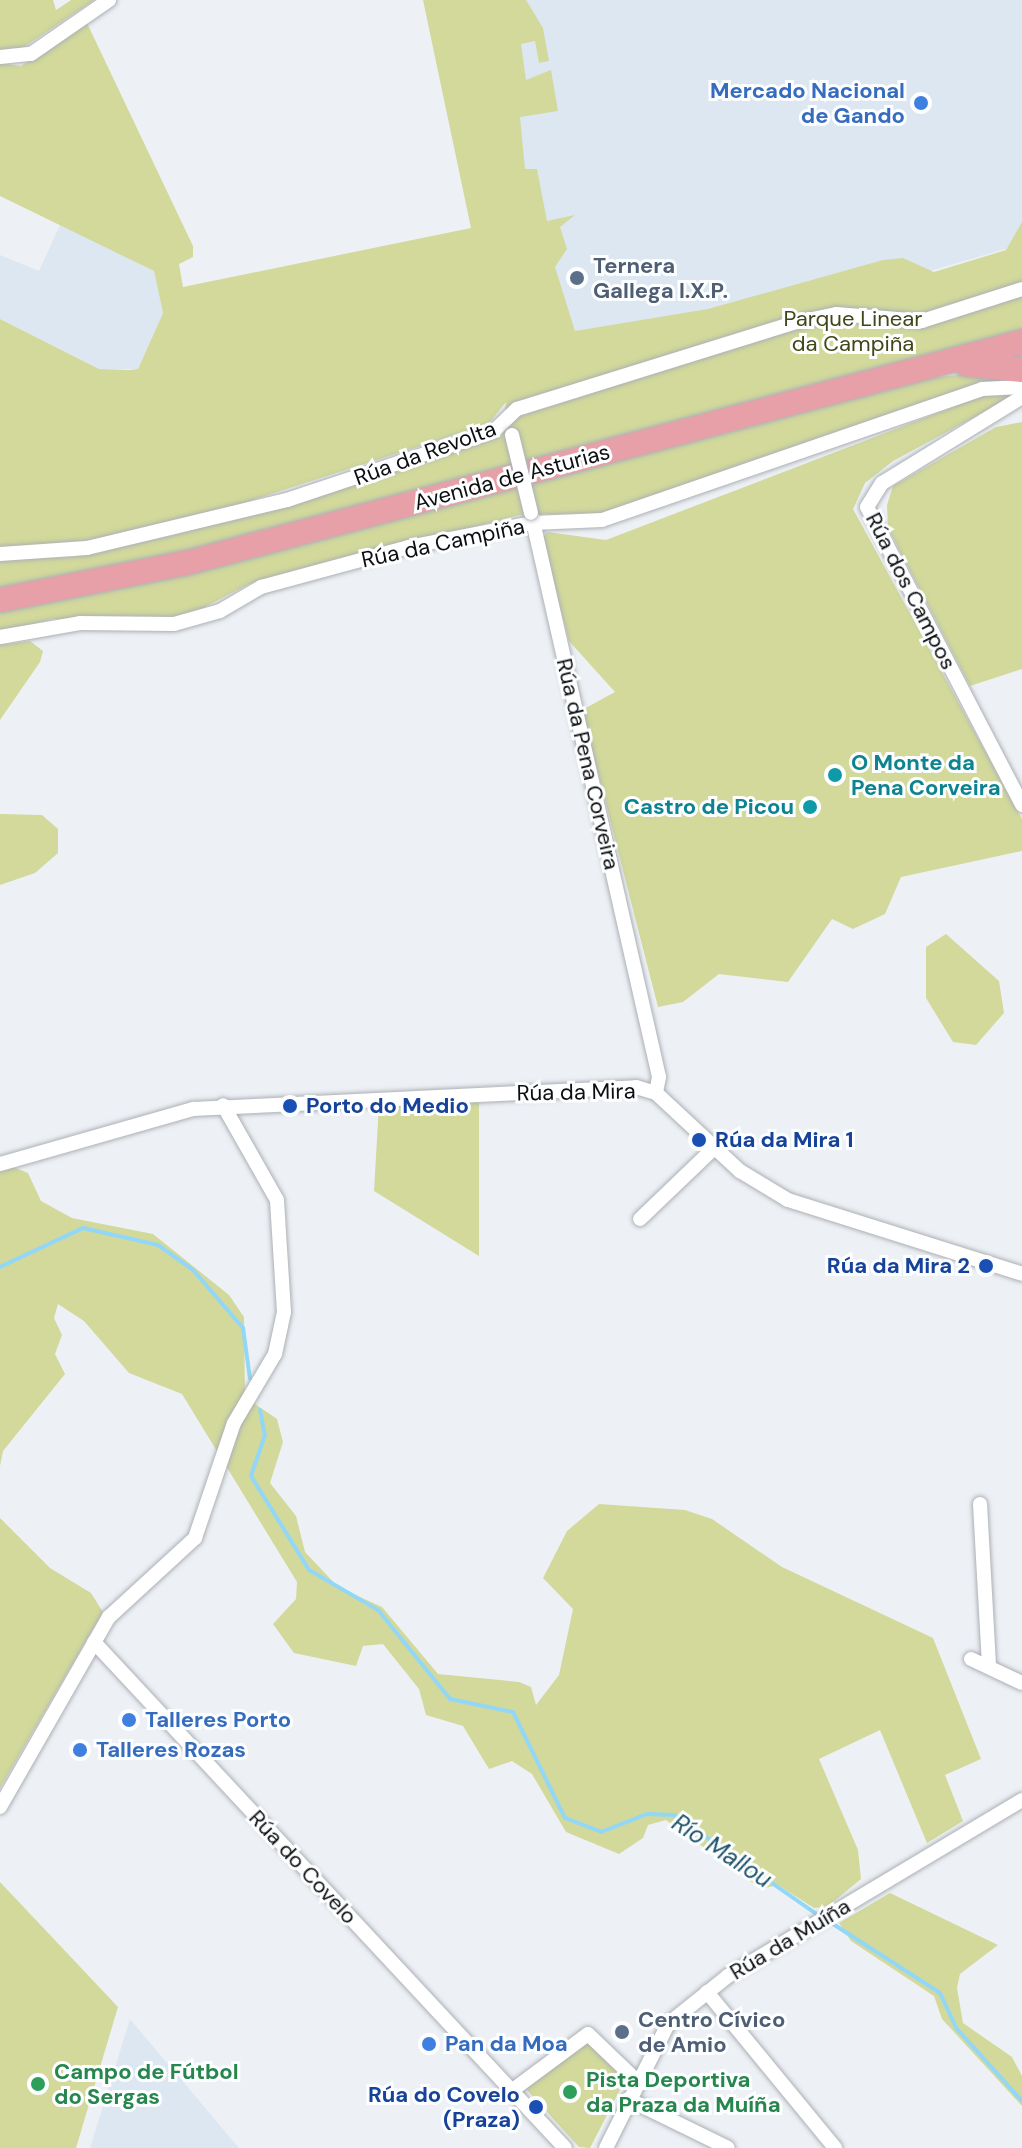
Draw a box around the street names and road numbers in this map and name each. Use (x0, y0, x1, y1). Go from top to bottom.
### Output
street label: Rúa da Revolta (350, 415, 500, 491)
street label: Avenida de Asturias (411, 438, 613, 516)
street label: Rúa dos Campos (860, 508, 962, 674)
street label: Rúa da Campiña (359, 513, 527, 573)
street label: Rúa da Pena Corveira (551, 656, 625, 872)
street label: Rúa da Mira (516, 1078, 636, 1106)
street label: Rúa do Covelo (244, 1805, 362, 1929)
street label: Rúa da Muíña (725, 1893, 855, 1985)

